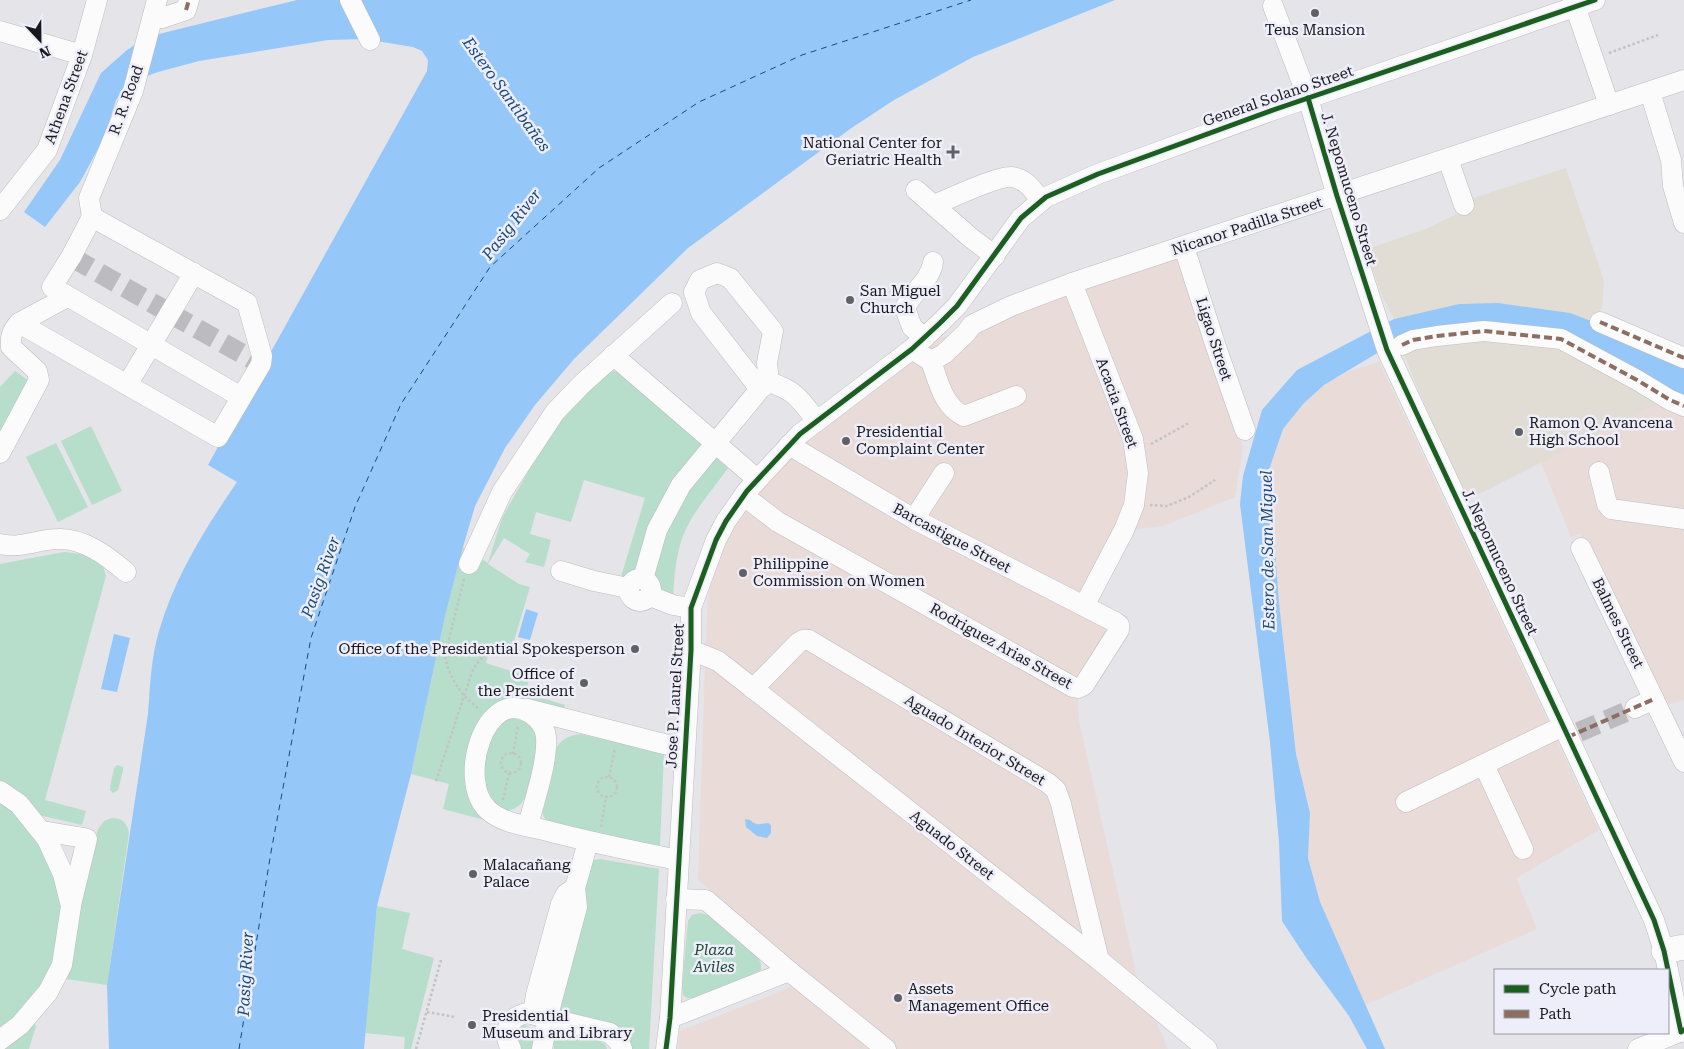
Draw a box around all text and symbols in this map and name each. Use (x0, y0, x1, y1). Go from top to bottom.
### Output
marker: Teus Mansion (1309, 7, 1321, 19)
north arrow (15, 15, 65, 65)
place label: Teus Mansion (1265, 21, 1365, 39)
water label: Estero Santibañes (458, 33, 554, 155)
text: N (37, 43, 53, 62)
street label: Athena Street (41, 47, 91, 146)
street label: R. R. Road (105, 62, 147, 137)
street label: General Solano Street (1200, 62, 1356, 130)
street label: J. Nepomuceno Street (1317, 110, 1381, 268)
place label: National Center for Geriatric Health (803, 134, 942, 169)
marker: National Center for Geriatric Health (946, 145, 960, 159)
water label: Pasig River (477, 185, 545, 264)
street label: Nicanor Padilla Street (1169, 193, 1325, 259)
place label: San Miguel Church (860, 282, 941, 317)
marker: San Miguel Church (844, 294, 856, 306)
street label: Ligao Street (1192, 295, 1236, 383)
street label: Acacia Street (1092, 355, 1142, 451)
place label: Ramon Q. Avancena High School (1529, 414, 1673, 449)
place label: Presidential Complaint Center (856, 423, 985, 458)
marker: Ramon Q. Avancena High School (1513, 426, 1525, 438)
marker: Presidential Complaint Center (840, 435, 852, 447)
water label: Estero de San Miguel (1257, 470, 1278, 631)
street label: J. Nepomuceno Street (1458, 486, 1542, 638)
street label: Barcastigue Street (890, 499, 1014, 577)
water label: Pasig River (297, 534, 344, 621)
place label: Philippine Commission on Women (753, 555, 925, 590)
marker: Philippine Commission on Women (737, 567, 749, 579)
street label: Balmes Street (1588, 575, 1648, 672)
street label: Rodriguez Arias Street (927, 599, 1076, 693)
street label: Jose P. Laurel Street (662, 623, 688, 769)
place label: Office of the Presidential Spokesperson (339, 640, 625, 658)
marker: Office of the Presidential Spokesperson (629, 643, 641, 655)
place label: Office of the President (478, 665, 575, 700)
marker: Office of the President (578, 677, 590, 689)
street label: Aguado Interior Street (901, 691, 1049, 789)
street label: Aguado Street (906, 806, 998, 884)
place label: Malacañang Palace (483, 856, 571, 891)
marker: Malacañang Palace (467, 868, 479, 880)
water label: Pasig River (234, 931, 257, 1018)
park label: Plaza Aviles (692, 941, 735, 976)
legend (1494, 969, 1669, 1034)
place label: Assets Management Office (908, 980, 1049, 1015)
text: Cycle path (1539, 980, 1617, 998)
marker: Assets Management Office (892, 992, 904, 1004)
text: Path (1539, 1005, 1572, 1023)
place label: Presidential Museum and Library (482, 1007, 632, 1042)
marker: Presidential Museum and Library (466, 1019, 478, 1031)

